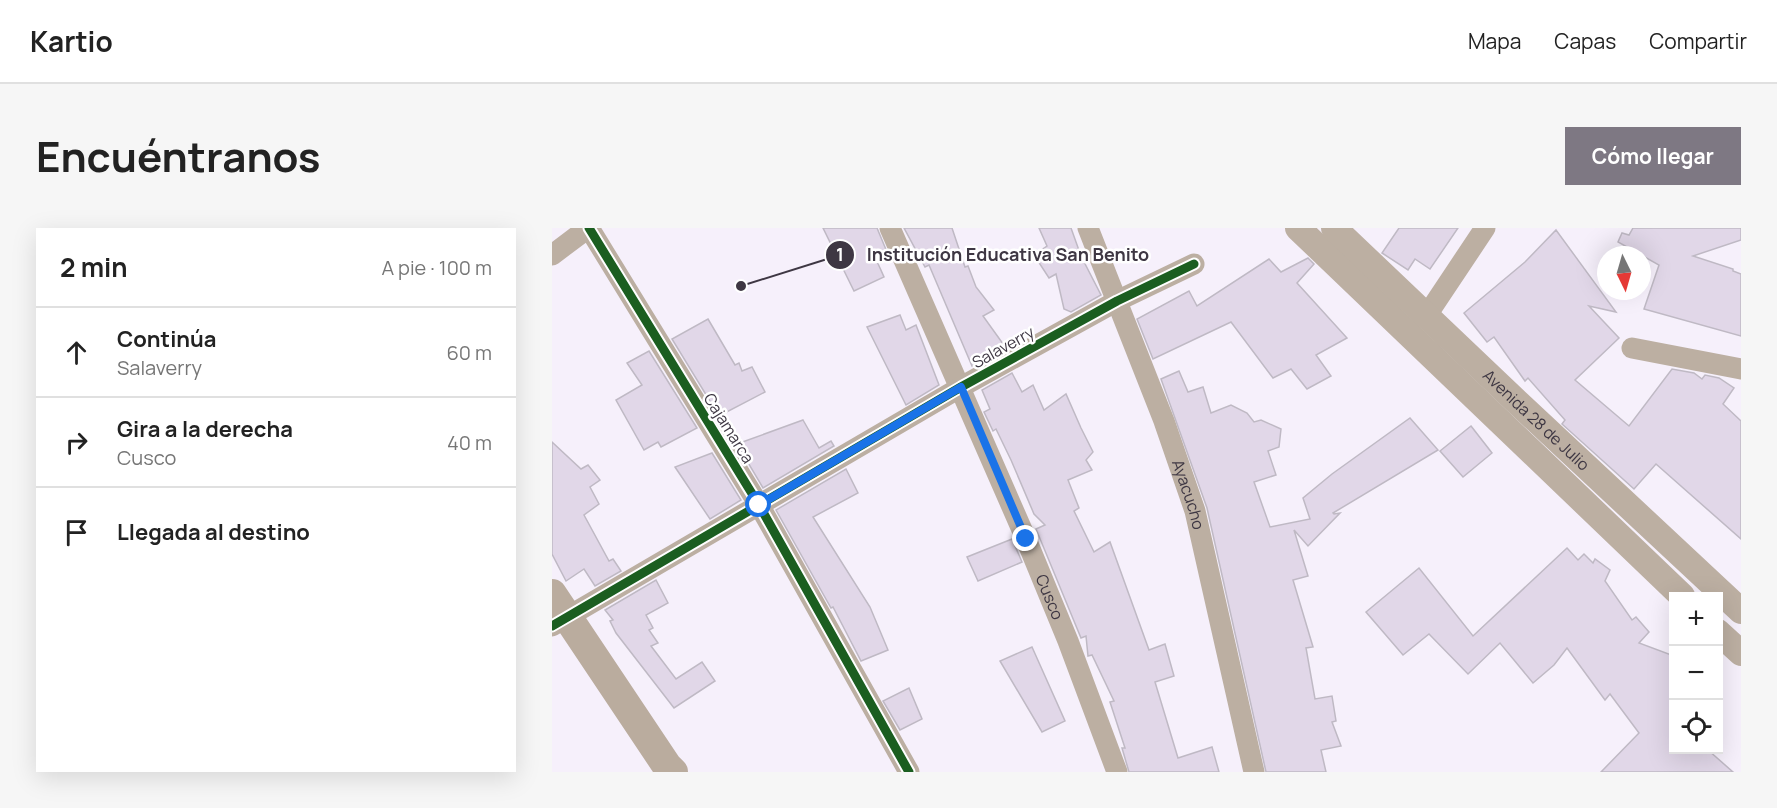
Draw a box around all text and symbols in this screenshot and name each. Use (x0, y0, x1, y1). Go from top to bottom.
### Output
text: Kartio (30, 22, 113, 60)
text: Mapa (1468, 27, 1521, 55)
text: Capas (1554, 27, 1616, 55)
text: Compartir (1649, 27, 1747, 55)
text: Encuéntranos (36, 127, 321, 185)
button: Cómo llegar (1565, 127, 1741, 185)
callout: Institución Educativa San Benito (825, 237, 1161, 273)
text: 1 (836, 242, 844, 266)
text: Institución Educativa San Benito (867, 242, 1149, 266)
north arrow (1597, 246, 1651, 300)
text: 2 min (60, 249, 128, 285)
text: A pie · 100 m (381, 254, 492, 281)
street label: Salaverry (968, 321, 1039, 373)
text: Continúa (117, 324, 217, 354)
icon: ahead (60, 336, 93, 369)
text: 60 m (446, 339, 492, 366)
text: Salaverry (117, 354, 202, 381)
street label: Avenida 28 de Julio (1478, 364, 1595, 475)
street label: Cajamarca (699, 389, 759, 467)
text: Gira a la derecha (117, 414, 293, 444)
icon: right (60, 426, 93, 459)
text: 40 m (447, 429, 492, 456)
text: Cusco (117, 444, 176, 471)
street label: Ayacucho (1167, 456, 1210, 532)
route start (745, 491, 771, 517)
icon: arrive (60, 516, 93, 549)
text: Llegada al destino (117, 517, 310, 547)
route end (1012, 525, 1038, 551)
street label: Cusco (1031, 571, 1069, 623)
map controls (1669, 592, 1723, 754)
button: + (1669, 592, 1723, 646)
button: − (1669, 646, 1723, 700)
button: locate (1669, 700, 1723, 754)

